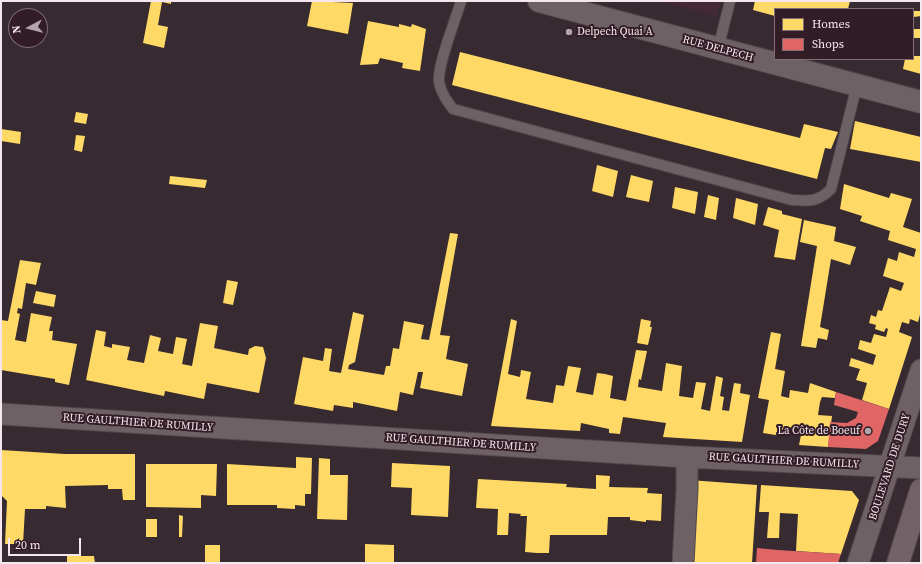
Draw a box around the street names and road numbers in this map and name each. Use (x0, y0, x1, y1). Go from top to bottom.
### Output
street label: RUE DELPECH (681, 33, 755, 65)
street label: RUE GAULTHIER DE RUMILLY (62, 411, 214, 435)
street label: BOULEVARD DE DURY (867, 412, 913, 522)
street label: RUE GAULTHIER DE RUMILLY (385, 431, 537, 455)
street label: RUE GAULTHIER DE RUMILLY (708, 450, 860, 472)

